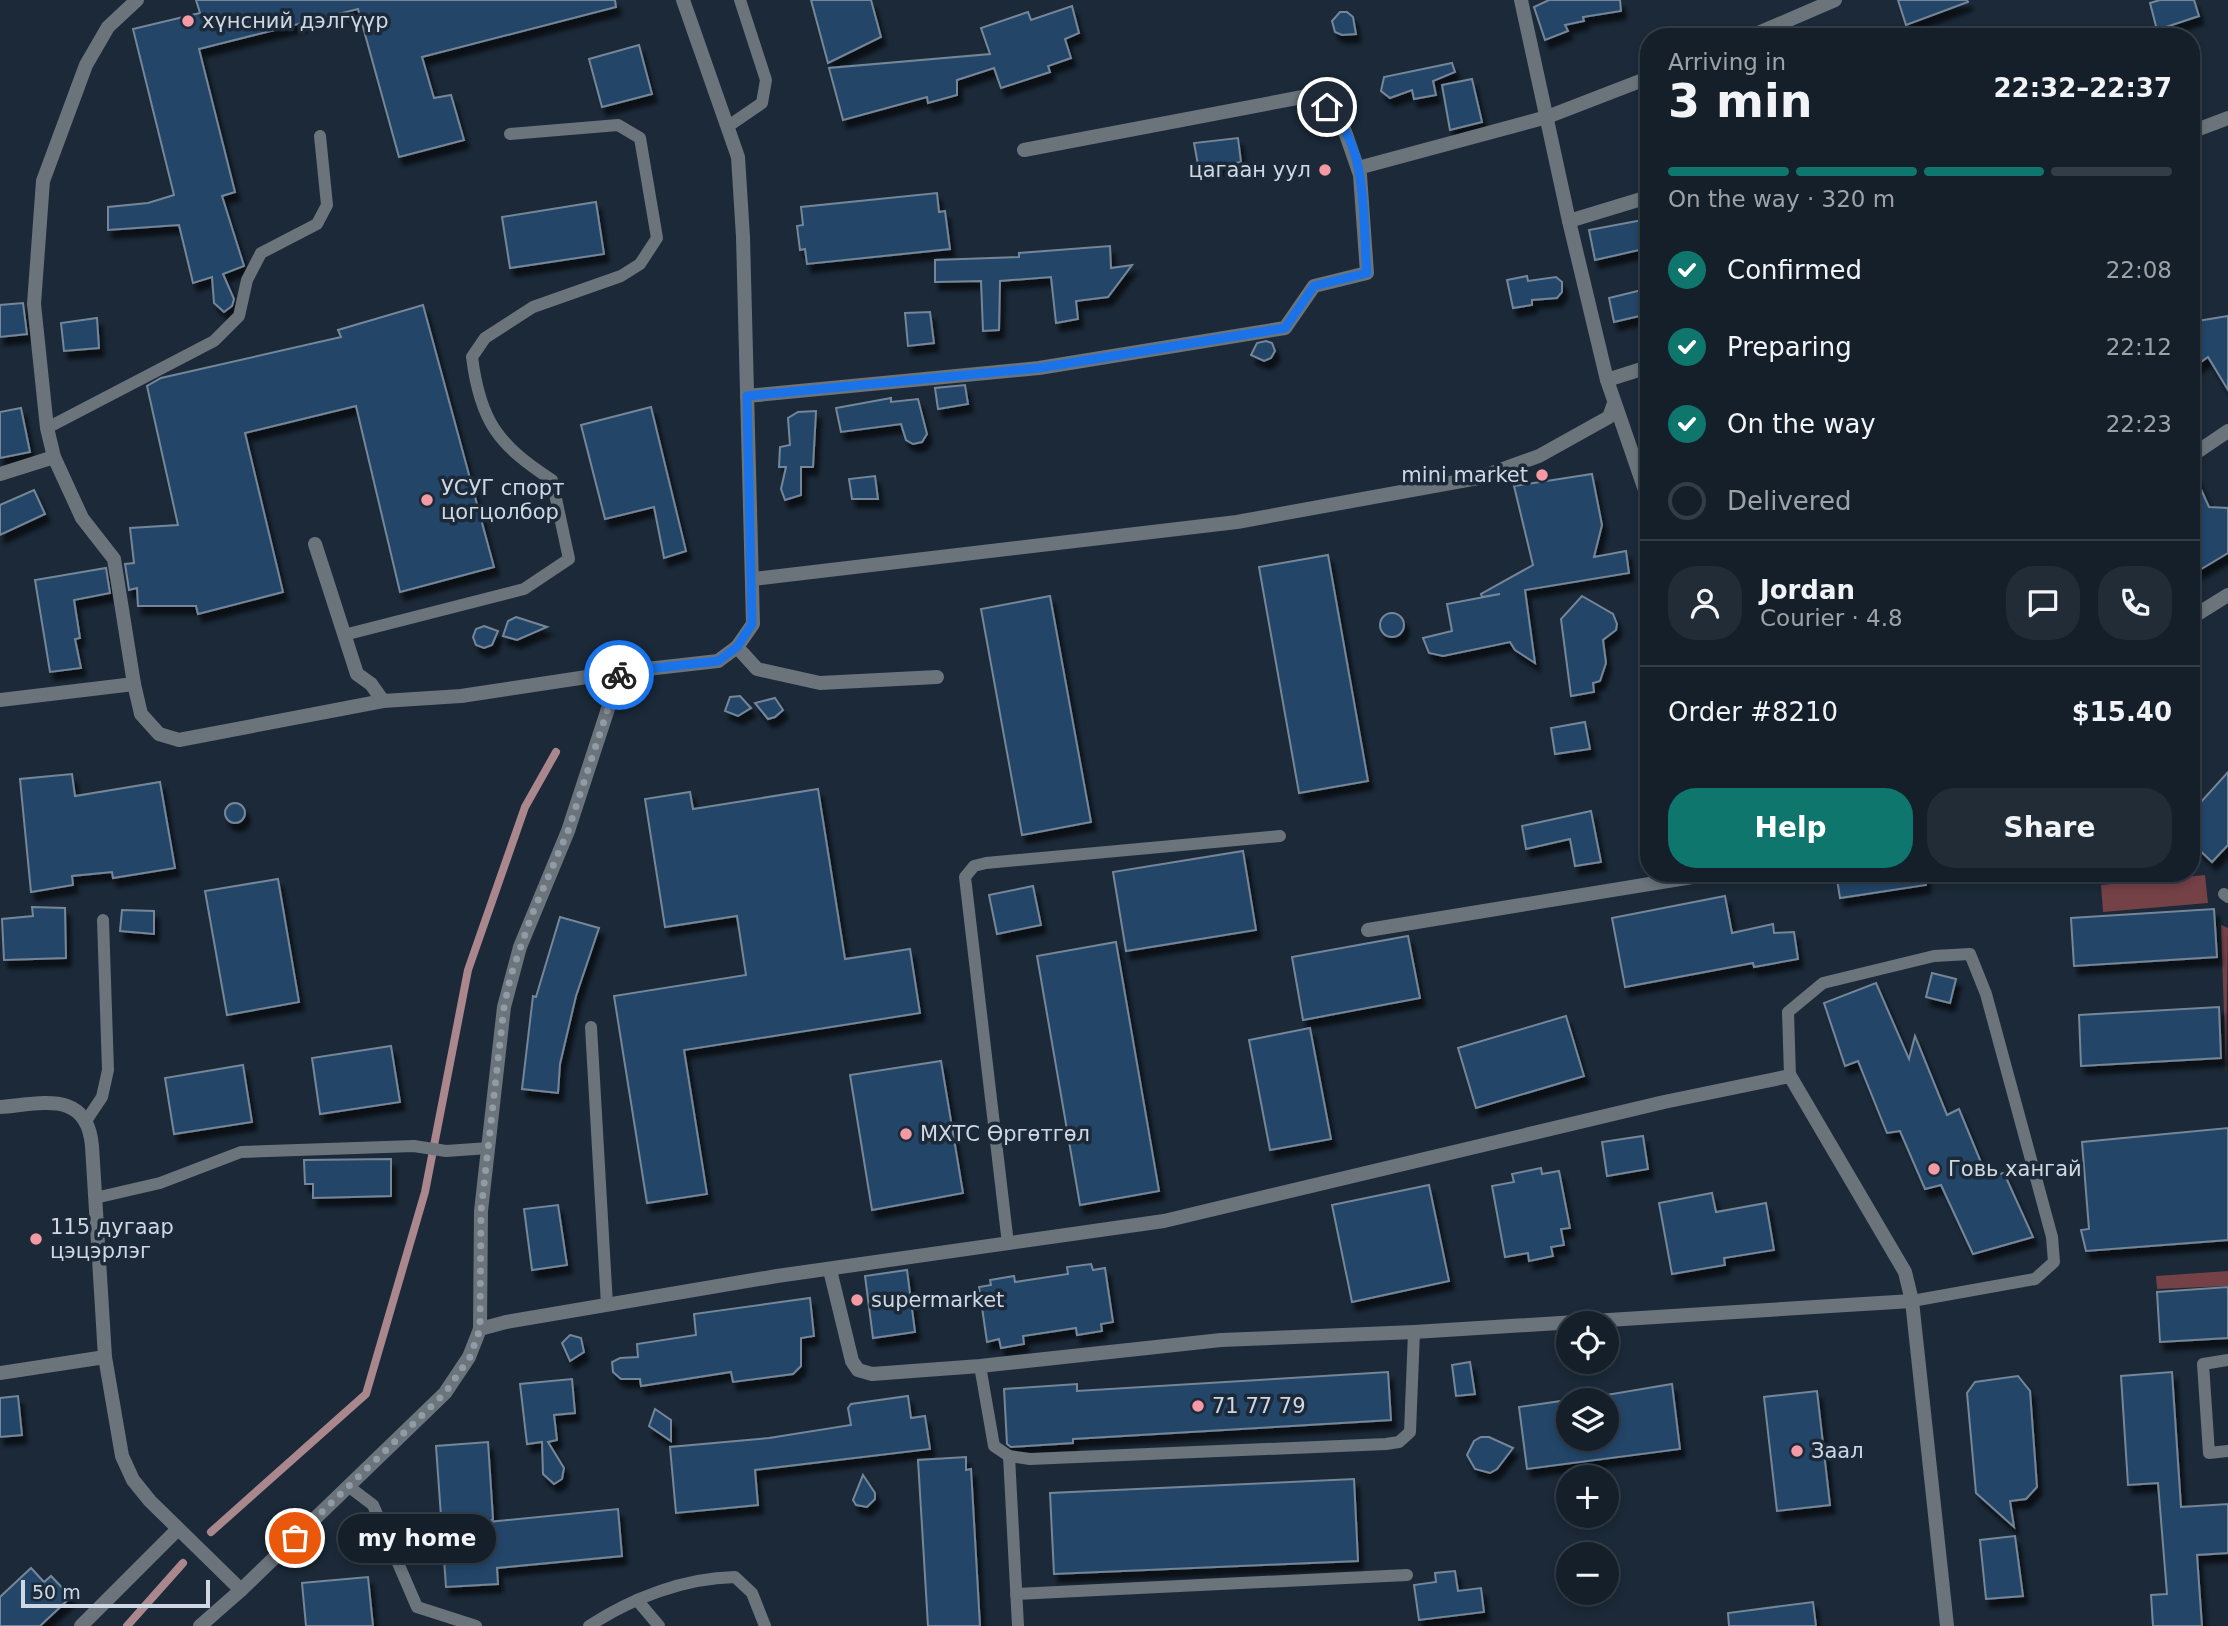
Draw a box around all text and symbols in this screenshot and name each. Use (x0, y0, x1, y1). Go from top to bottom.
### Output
place label: хүнсний дэлгүүр (202, 9, 389, 33)
marker: хүнсний дэлгүүр (180, 13, 196, 29)
text: Arriving in (1668, 49, 1786, 75)
text: 22:32–22:37 (1993, 73, 2172, 103)
text: 3 min (1668, 74, 1812, 128)
pin (1297, 77, 1357, 137)
icon: home (1308, 88, 1346, 126)
place label: цагаан уул (1188, 158, 1311, 182)
marker: цагаан уул (1317, 162, 1333, 178)
text: On the way · 320 m (1668, 186, 1895, 212)
icon: check (1668, 251, 1706, 289)
text: Confirmed (1727, 255, 1862, 285)
text: 22:08 (2106, 257, 2172, 283)
icon: check (1668, 328, 1706, 366)
text: Preparing (1727, 332, 1852, 362)
text: 22:12 (2106, 334, 2172, 360)
icon: check (1668, 405, 1706, 443)
text: On the way (1727, 409, 1876, 439)
text: 22:23 (2106, 411, 2172, 437)
place label: mini market (1401, 463, 1528, 487)
marker: mini market (1534, 467, 1550, 483)
place label: УСУГ спорт цогцолбор (441, 476, 564, 524)
text: Delivered (1727, 486, 1851, 516)
marker: УСУГ спорт цогцолбор (419, 492, 435, 508)
button: person (1668, 566, 1742, 640)
button: chat (2006, 566, 2080, 640)
button: phone (2098, 566, 2172, 640)
text: Jordan (1760, 575, 1855, 605)
text: Courier · 4.8 (1760, 605, 1903, 631)
courier (584, 640, 654, 710)
icon: bike (600, 656, 638, 694)
text: Order #8210 (1668, 697, 1838, 727)
text: $15.40 (2072, 697, 2172, 727)
button: Help (1668, 788, 1913, 868)
button: Share (1927, 788, 2172, 868)
place label: МХТС Өргөтгөл (920, 1122, 1090, 1146)
marker: МХТС Өргөтгөл (898, 1126, 914, 1142)
place label: Говь хангай (1948, 1157, 2082, 1181)
marker: Говь хангай (1926, 1161, 1942, 1177)
place label: 115 дугаар цэцэрлэг (50, 1215, 174, 1263)
marker: 115 дугаар цэцэрлэг (28, 1231, 44, 1247)
place label: supermarket (871, 1288, 1004, 1312)
marker: supermarket (849, 1292, 865, 1308)
map controls (1556, 1311, 1619, 1605)
button: locate (1556, 1311, 1619, 1374)
button: layers (1556, 1388, 1619, 1451)
place label: 71 77 79 (1212, 1394, 1306, 1418)
marker: 71 77 79 (1190, 1398, 1206, 1414)
place label: Заал (1811, 1439, 1864, 1463)
marker: Заал (1789, 1443, 1805, 1459)
button: + (1556, 1465, 1619, 1528)
pin (265, 1508, 325, 1568)
callout: my home (337, 1514, 494, 1562)
icon: bag (276, 1519, 314, 1557)
text: my home (358, 1525, 476, 1551)
button: − (1556, 1542, 1619, 1605)
scale bar (21, 1577, 210, 1609)
text: 50 m (32, 1581, 81, 1603)

